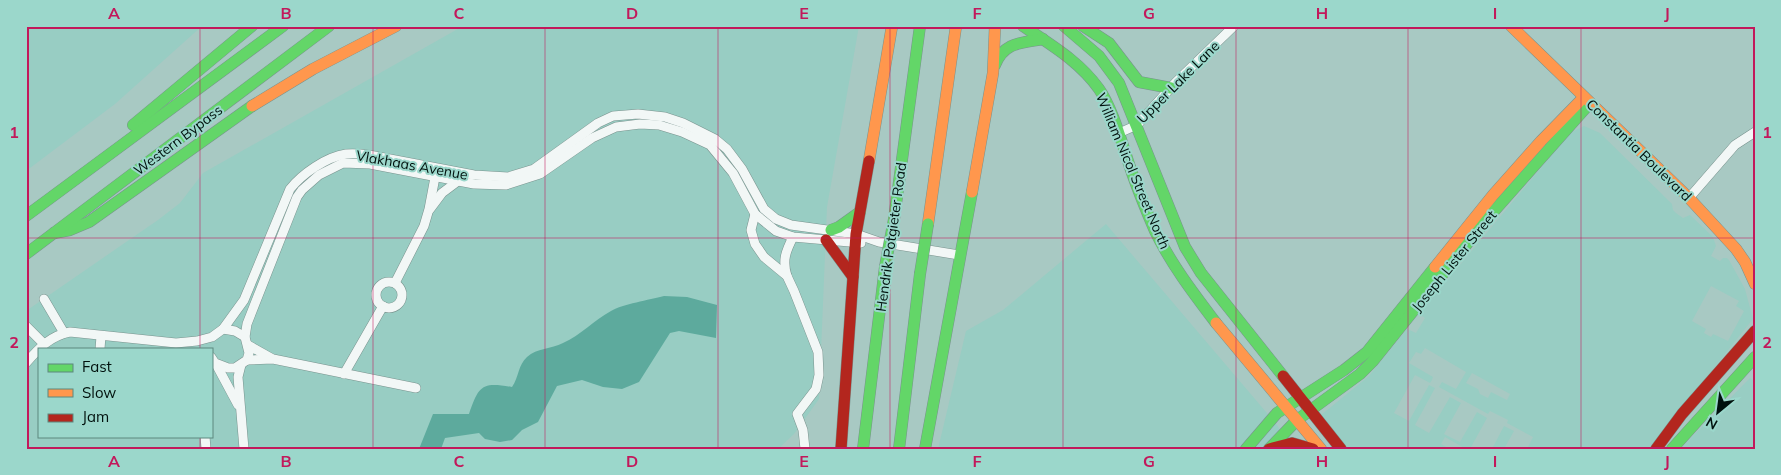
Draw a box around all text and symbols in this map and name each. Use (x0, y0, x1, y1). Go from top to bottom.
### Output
text: A (108, 3, 120, 23)
text: B (280, 3, 292, 23)
text: C (454, 3, 465, 23)
text: D (626, 3, 638, 23)
text: E (799, 3, 809, 23)
text: F (972, 3, 982, 23)
text: G (1143, 3, 1155, 23)
text: H (1316, 3, 1328, 23)
text: I (1493, 3, 1497, 23)
text: J (1664, 3, 1670, 23)
street label: Upper Lake Lane (1133, 37, 1223, 127)
street label: William Nicol Street North (1092, 90, 1174, 252)
street label: Constantia Boulevard (1583, 95, 1695, 205)
street label: Western Bypass (130, 101, 226, 179)
text: 1 (9, 122, 19, 142)
text: 1 (1762, 122, 1772, 142)
street label: Vlakhaas Avenue (355, 146, 469, 184)
street label: Hendrik Potgieter Road (872, 161, 910, 313)
street label: Joseph Lister Street (1408, 207, 1500, 315)
text: 2 (9, 332, 19, 352)
text: 2 (1762, 332, 1772, 352)
legend (38, 348, 212, 438)
text: Fast (82, 357, 112, 376)
text: Slow (82, 383, 116, 402)
north arrow (1694, 388, 1744, 438)
text: Jam (82, 407, 109, 426)
text: N (1703, 413, 1721, 434)
text: A (108, 451, 120, 471)
text: B (280, 451, 292, 471)
text: C (454, 451, 465, 471)
text: D (626, 451, 638, 471)
text: E (799, 451, 809, 471)
text: F (972, 451, 982, 471)
text: G (1143, 451, 1155, 471)
text: H (1316, 451, 1328, 471)
text: I (1493, 451, 1497, 471)
text: J (1664, 451, 1670, 471)

